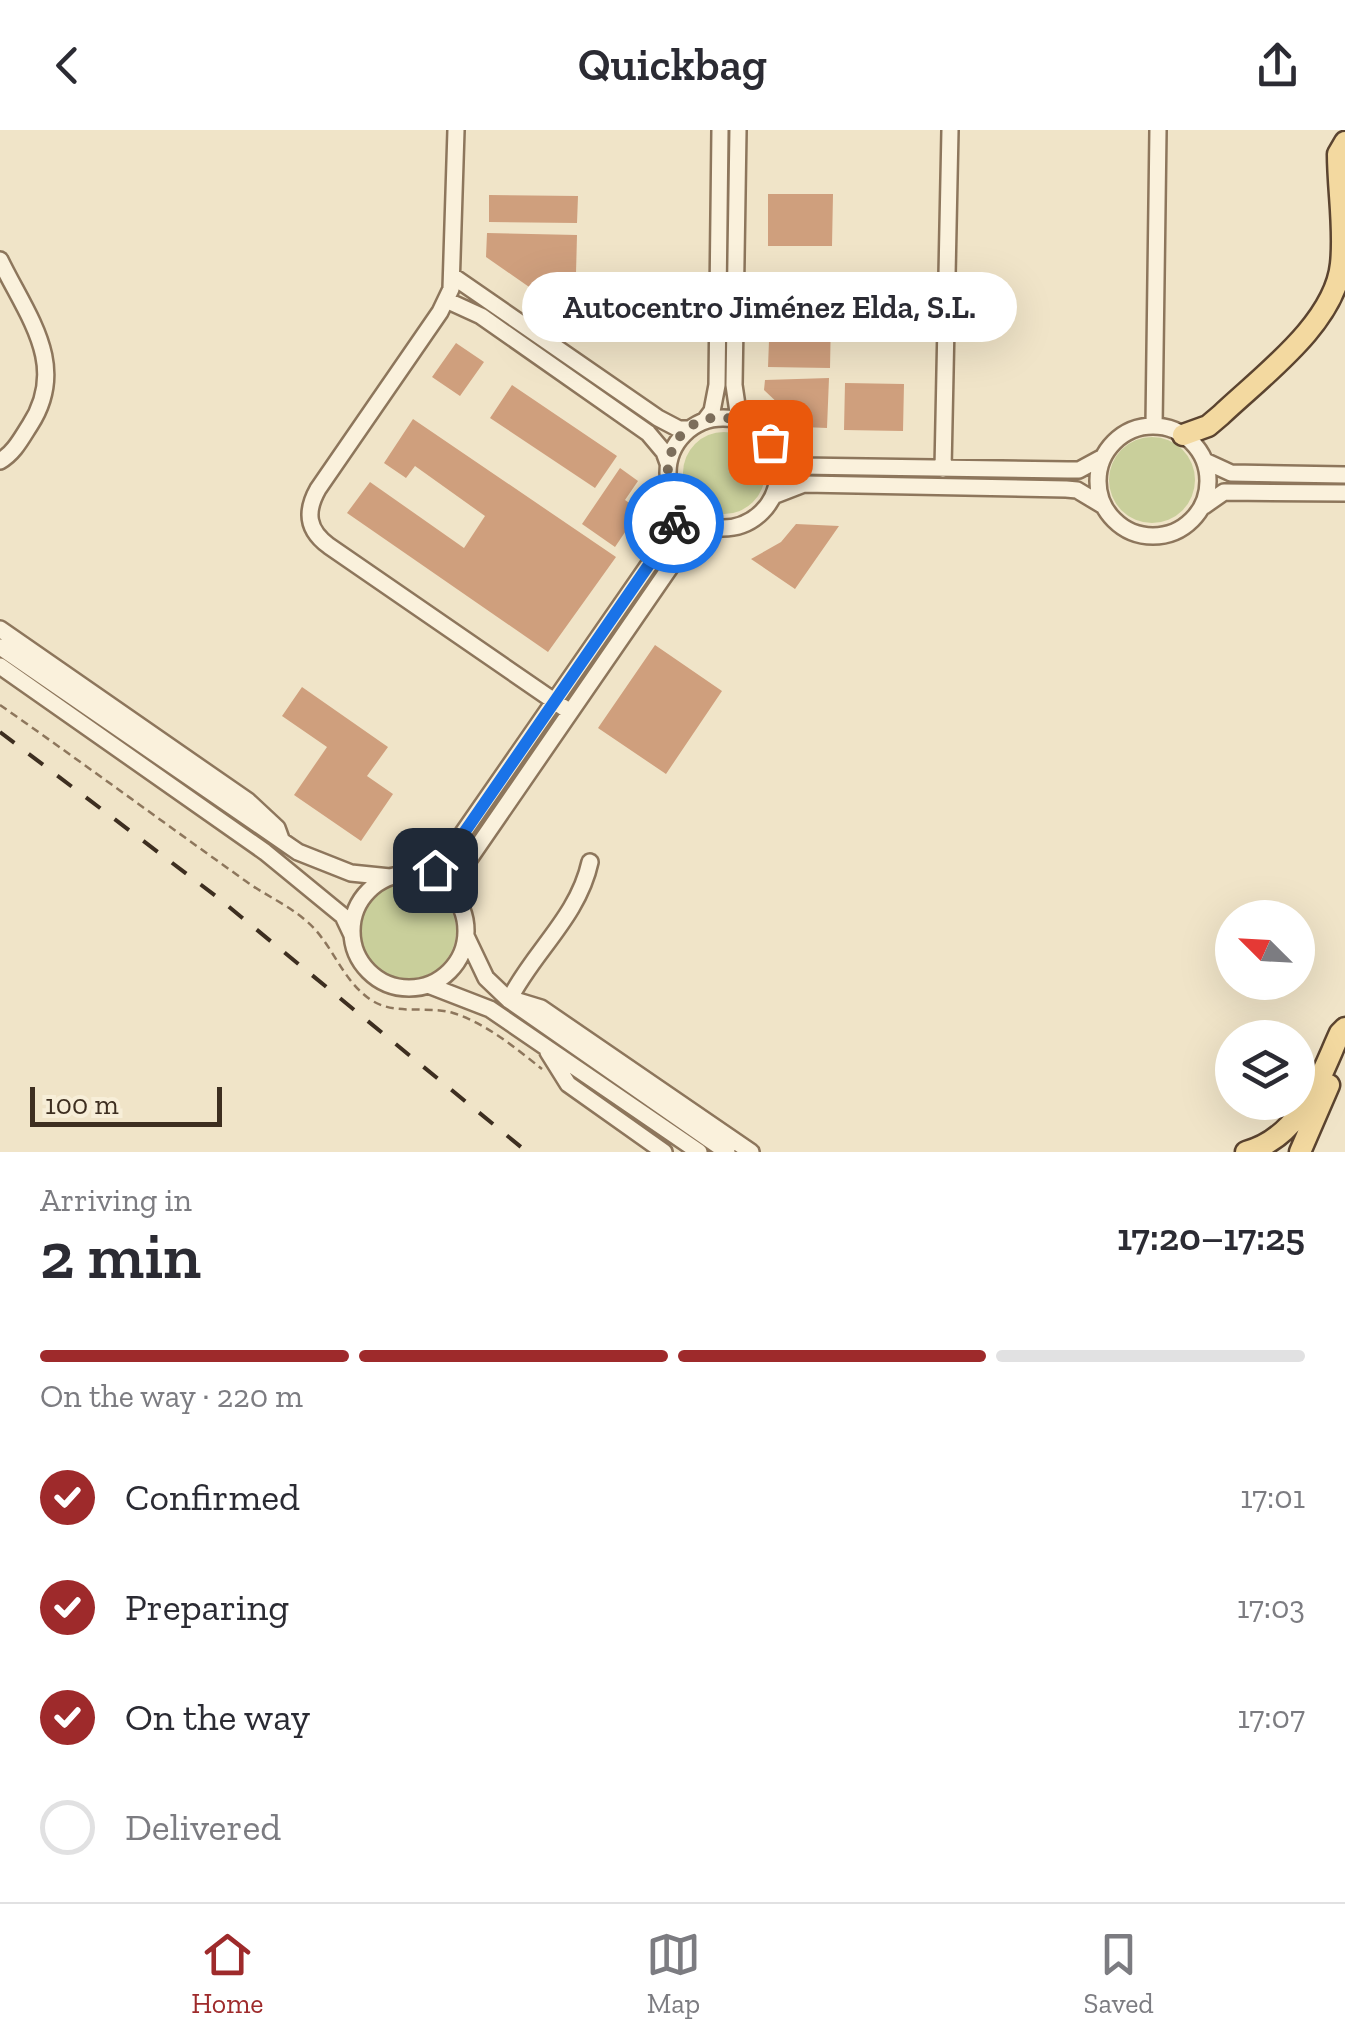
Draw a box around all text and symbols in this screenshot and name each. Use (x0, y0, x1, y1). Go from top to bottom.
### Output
icon: back (40, 38, 95, 93)
text: Quickbag (578, 38, 767, 92)
icon: share (1250, 38, 1305, 93)
callout: Autocentro Jiménez Elda, S.L. (522, 272, 1018, 342)
text: Autocentro Jiménez Elda, S.L. (563, 288, 976, 326)
pin (728, 400, 813, 485)
icon: bag (743, 415, 798, 470)
courier (624, 473, 724, 573)
icon: bike (647, 496, 702, 551)
pin (393, 828, 478, 913)
icon: home (408, 843, 463, 898)
north arrow (1215, 900, 1315, 1000)
map controls (1215, 900, 1315, 1120)
button: layers (1215, 1020, 1315, 1120)
scale bar (30, 1082, 222, 1126)
text: 100 m (45, 1088, 119, 1121)
text: Arriving in (40, 1181, 192, 1219)
text: 17:20–17:25 (1117, 1214, 1305, 1260)
text: 2 min (40, 1217, 201, 1295)
text: On the way · 220 m (40, 1377, 303, 1415)
icon: check (40, 1470, 95, 1525)
text: Confirmed (125, 1474, 300, 1520)
text: 17:01 (1240, 1478, 1305, 1516)
icon: check (40, 1580, 95, 1635)
text: Preparing (125, 1584, 289, 1630)
text: 17:03 (1237, 1588, 1305, 1626)
icon: check (40, 1690, 95, 1745)
text: On the way (125, 1694, 310, 1740)
text: 17:07 (1237, 1698, 1305, 1736)
text: Delivered (125, 1804, 281, 1850)
tab: Home (191, 1927, 263, 2020)
tab: Map (646, 1927, 701, 2020)
tab: Saved (1084, 1927, 1154, 2020)

